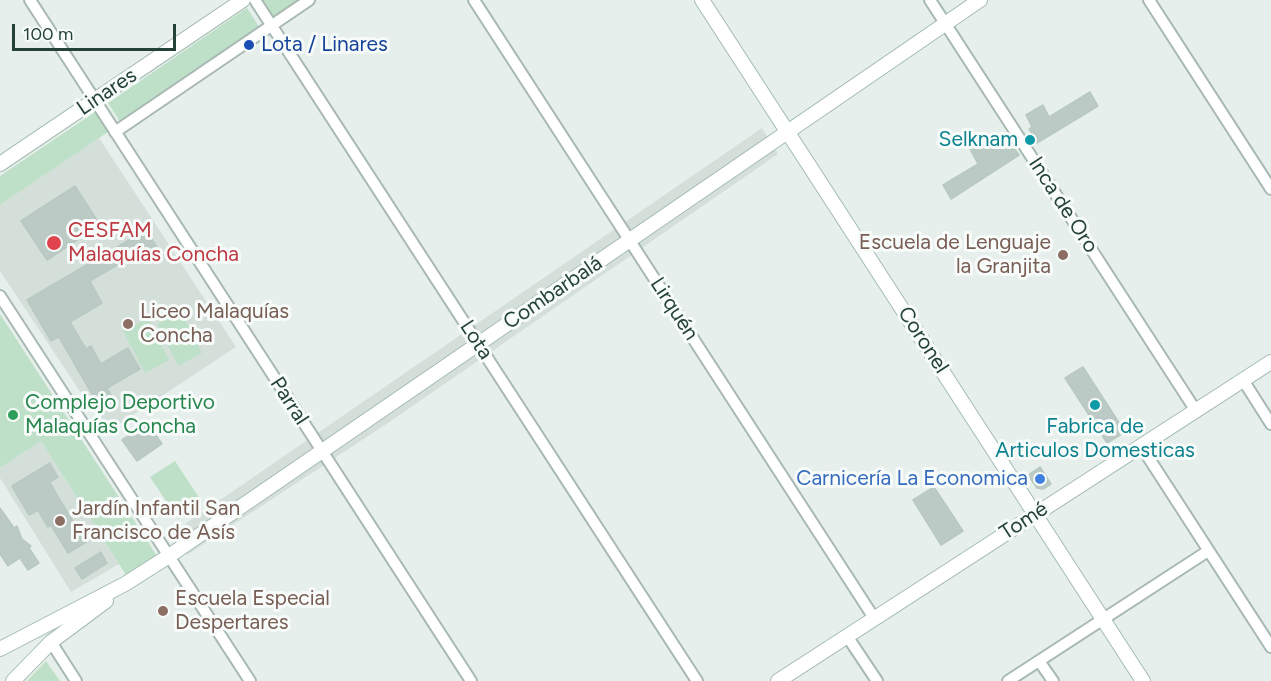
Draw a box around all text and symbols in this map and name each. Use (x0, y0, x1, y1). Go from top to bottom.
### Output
scale bar (15, 12, 178, 50)
text: 100 m (23, 23, 73, 45)
place label: Lota / Linares (261, 32, 388, 58)
marker: Lota / Linares (242, 38, 256, 52)
street label: Linares (72, 63, 142, 121)
place label: Selknam (939, 127, 1018, 153)
marker: Selknam (1023, 133, 1037, 147)
street label: Inca de Oro (1023, 152, 1103, 258)
place label: CESFAM Malaquías Concha (68, 218, 239, 268)
place label: Escuela de Lenguaje la Granjita (859, 230, 1051, 280)
marker: CESFAM Malaquías Concha (45, 234, 63, 252)
marker: Escuela de Lenguaje la Granjita (1056, 248, 1070, 262)
street label: Combarbalá (499, 251, 607, 335)
street label: Lirquén (644, 273, 704, 345)
place label: Liceo Malaquías Concha (140, 299, 289, 349)
street label: Coronel (892, 302, 954, 378)
street label: Lota (454, 316, 498, 364)
marker: Liceo Malaquías Concha (121, 317, 135, 331)
street label: Parral (264, 372, 314, 430)
place label: Complejo Deportivo Malaquías Concha (25, 390, 215, 440)
marker: Fabrica de Articulos Domesticas (1088, 398, 1102, 412)
marker: Complejo Deportivo Malaquías Concha (6, 408, 20, 422)
place label: Fabrica de Articulos Domesticas (995, 414, 1195, 464)
place label: Carnicería La Economica (796, 466, 1028, 492)
marker: Carnicería La Economica (1033, 472, 1047, 486)
place label: Jardín Infantil San Francisco de Asís (72, 496, 240, 546)
street label: Tomé (995, 496, 1053, 546)
marker: Jardín Infantil San Francisco de Asís (53, 514, 67, 528)
place label: Escuela Especial Despertares (175, 586, 330, 636)
marker: Escuela Especial Despertares (156, 604, 170, 618)

